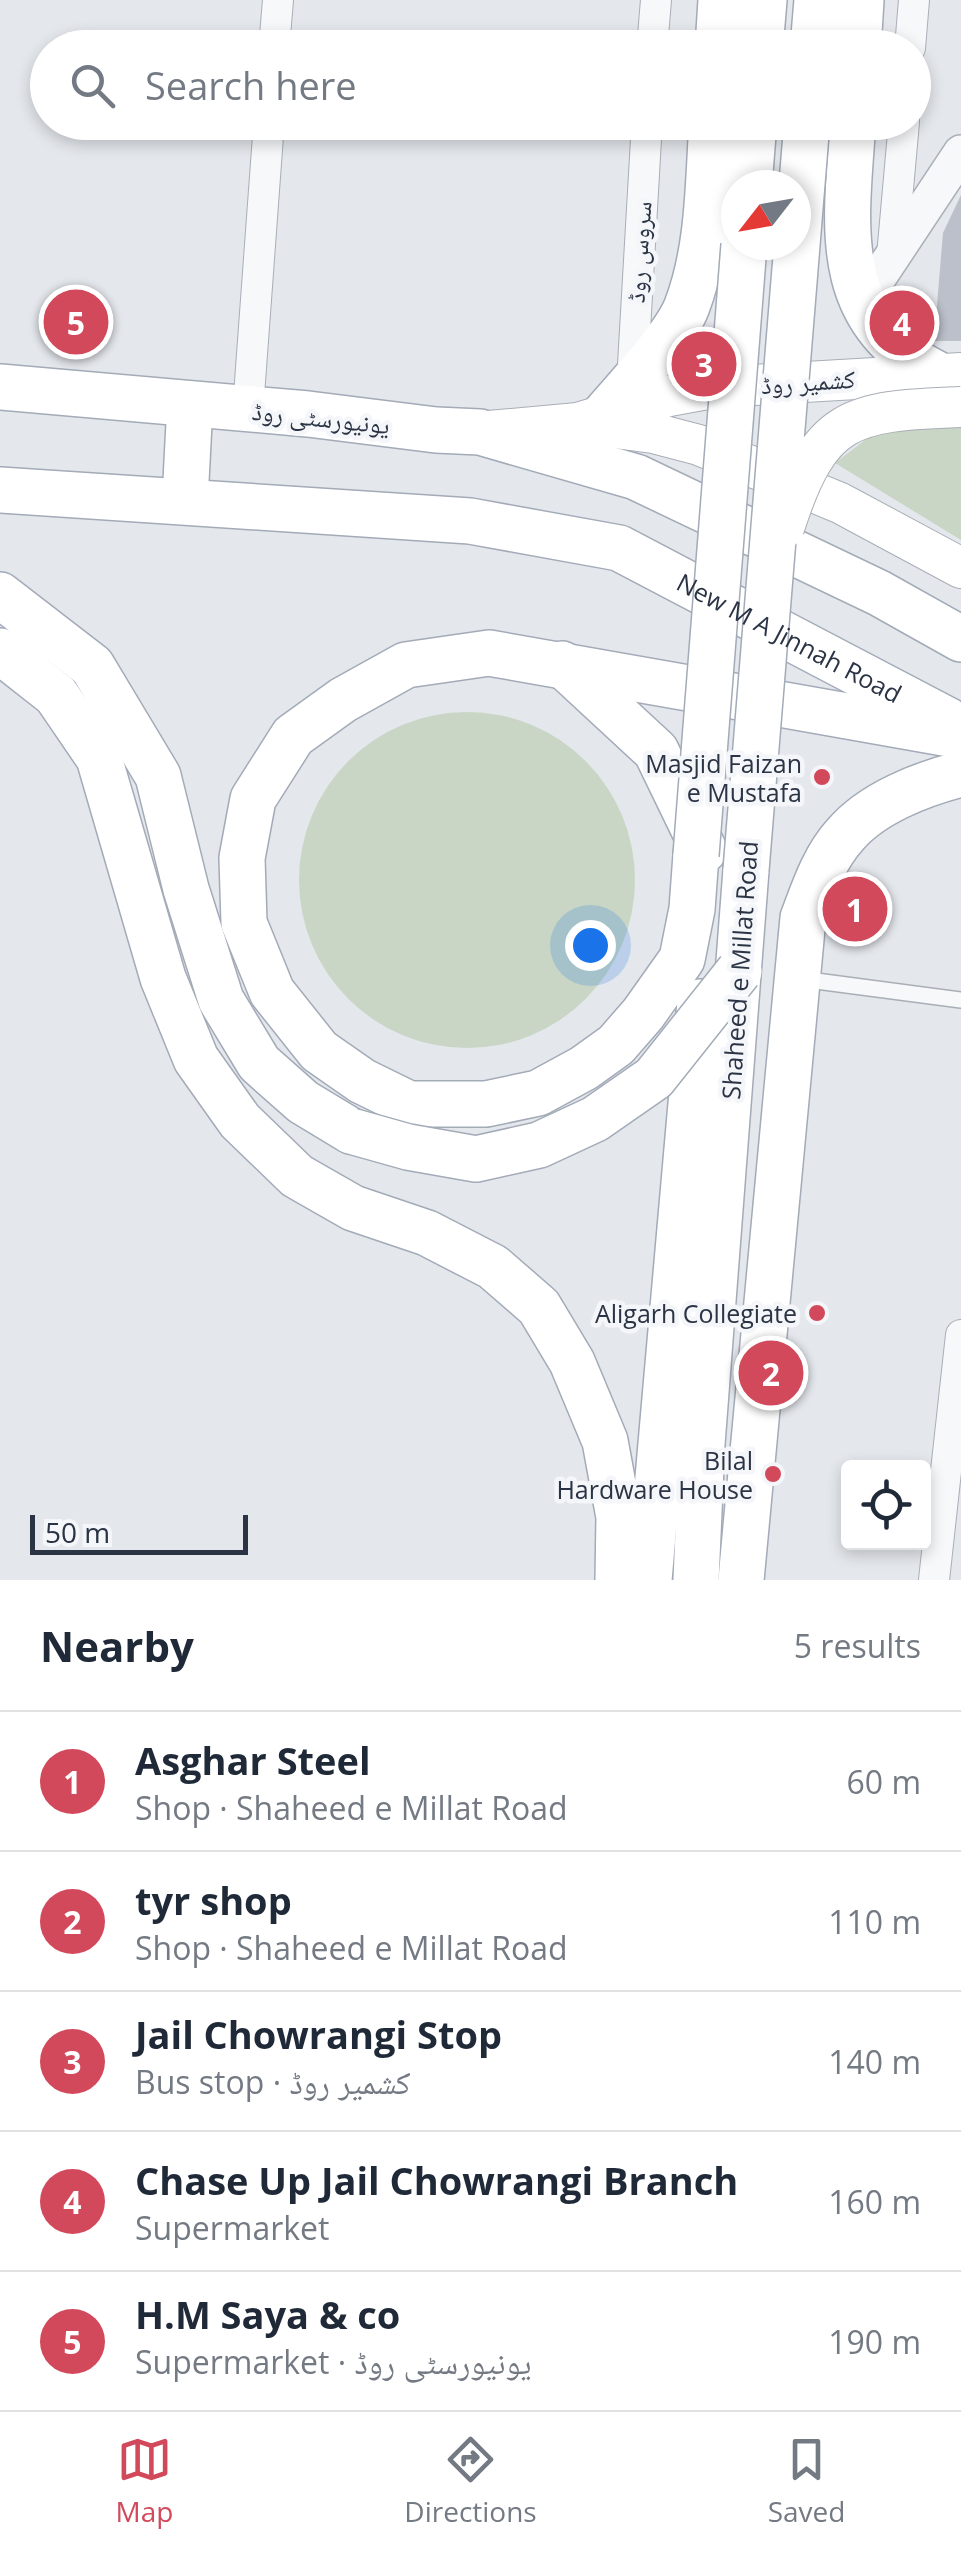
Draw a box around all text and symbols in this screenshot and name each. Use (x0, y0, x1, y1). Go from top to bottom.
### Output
search box (30, 30, 931, 140)
icon: search (65, 58, 120, 113)
text: Search here (145, 59, 357, 111)
north arrow (721, 170, 811, 260)
street label: سروس روڈ (617, 200, 659, 304)
pin: 5 (44, 284, 108, 360)
pin: 4 (870, 286, 934, 360)
pin: 3 (672, 326, 736, 402)
street label: کشمیر روڈ (760, 361, 856, 401)
street label: یونیورسٹی روڈ (250, 393, 392, 441)
street label: New M A Jinnah Road (671, 564, 908, 710)
place label: Masjid Faizan e Mustafa (645, 746, 802, 809)
marker: Masjid Faizan e Mustafa (811, 766, 833, 788)
street label: Shaheed e Millat Road (713, 840, 765, 1100)
pin: 1 (822, 872, 888, 946)
your location (565, 920, 616, 971)
place label: Aligarh Collegiate (595, 1296, 797, 1330)
marker: Aligarh Collegiate (806, 1302, 828, 1324)
pin: 2 (738, 1336, 804, 1410)
place label: Bilal Hardware House (556, 1443, 753, 1506)
map controls (841, 1460, 931, 1550)
button: locate (841, 1460, 931, 1550)
marker: Bilal Hardware House (762, 1463, 784, 1485)
scale bar (30, 1510, 248, 1554)
text: 50 m (45, 1513, 110, 1551)
text: Nearby (40, 1617, 194, 1674)
text: 5 results (794, 1624, 921, 1667)
text: Asghar Steel (135, 1734, 371, 1786)
text: 1 (63, 1760, 82, 1803)
text: 60 m (846, 1760, 921, 1803)
text: Shop · Shaheed e Millat Road (135, 1786, 568, 1829)
text: tyr shop (135, 1874, 292, 1926)
text: 2 (63, 1900, 82, 1943)
text: 110 m (828, 1900, 921, 1943)
text: Shop · Shaheed e Millat Road (135, 1926, 568, 1969)
text: Jail Chowrangi Stop (135, 2008, 502, 2060)
text: 3 (63, 2040, 82, 2083)
text: 140 m (828, 2040, 921, 2083)
text: Bus stop · کشمیر روڈ (135, 2060, 410, 2103)
text: Chase Up Jail Chowrangi Branch (135, 2154, 738, 2206)
text: 4 (63, 2180, 82, 2223)
text: 160 m (828, 2180, 921, 2223)
text: Supermarket (135, 2206, 329, 2249)
text: H.M Saya & co (135, 2288, 400, 2340)
text: 5 (63, 2320, 82, 2363)
text: 190 m (828, 2320, 921, 2363)
text: Supermarket · یونیورسٹی روڈ (135, 2340, 532, 2383)
tab: Map (115, 2432, 173, 2530)
tab: Directions (404, 2432, 537, 2530)
tab: Saved (768, 2432, 845, 2530)

